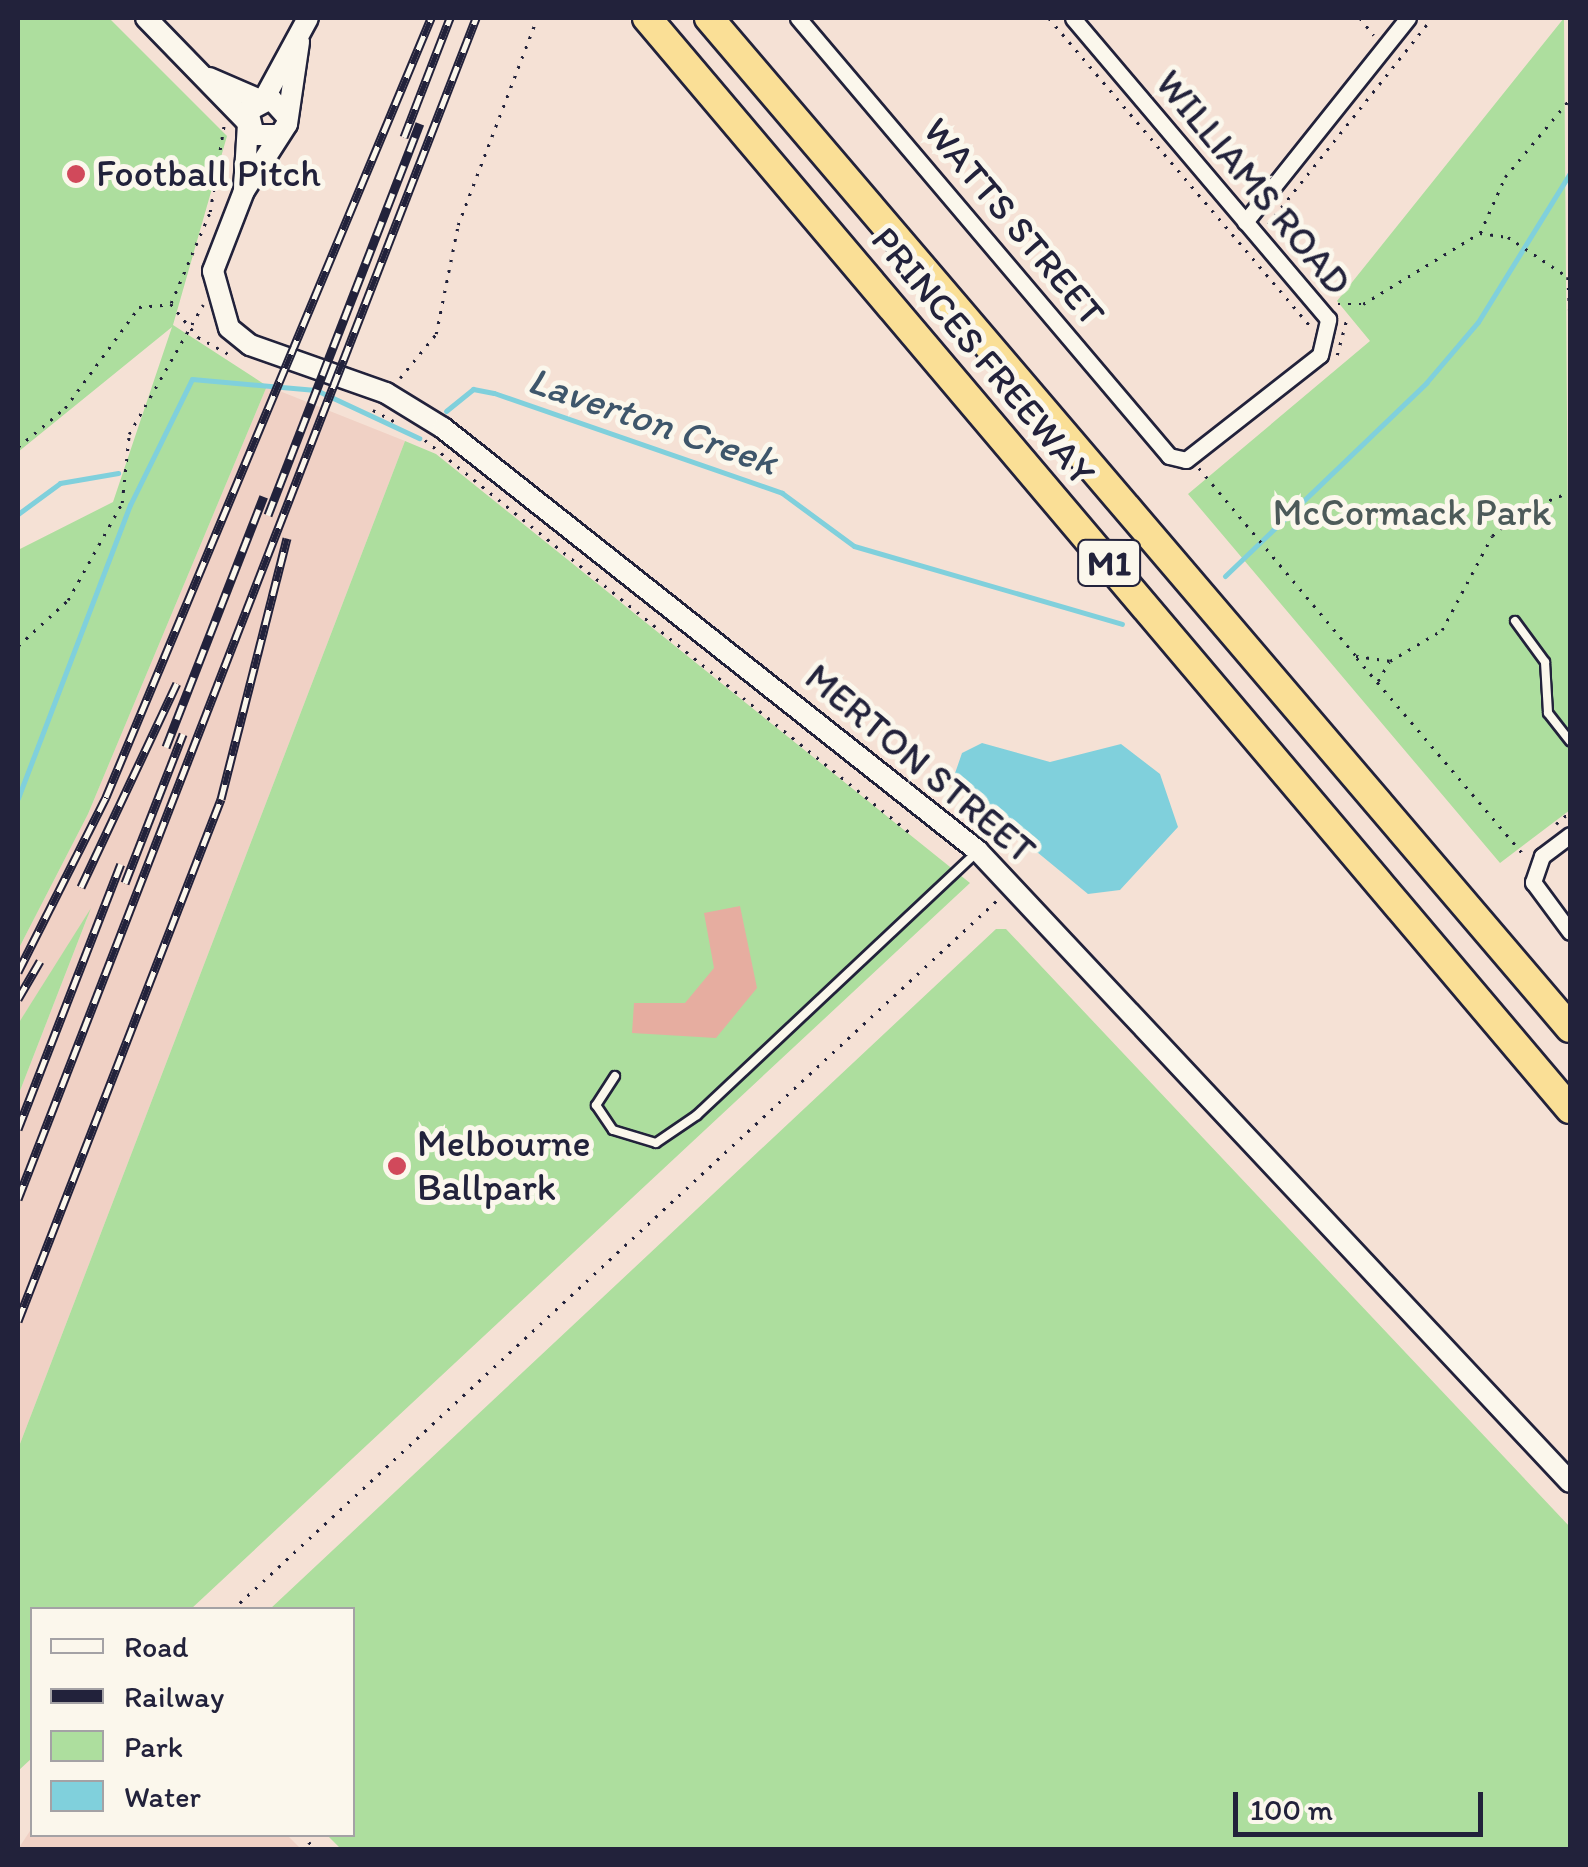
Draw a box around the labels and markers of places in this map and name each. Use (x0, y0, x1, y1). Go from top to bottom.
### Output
place label: Football Pitch (96, 151, 320, 197)
marker: Football Pitch (65, 163, 87, 185)
place label: Melbourne Ballpark (417, 1121, 591, 1210)
marker: Melbourne Ballpark (386, 1155, 408, 1177)

